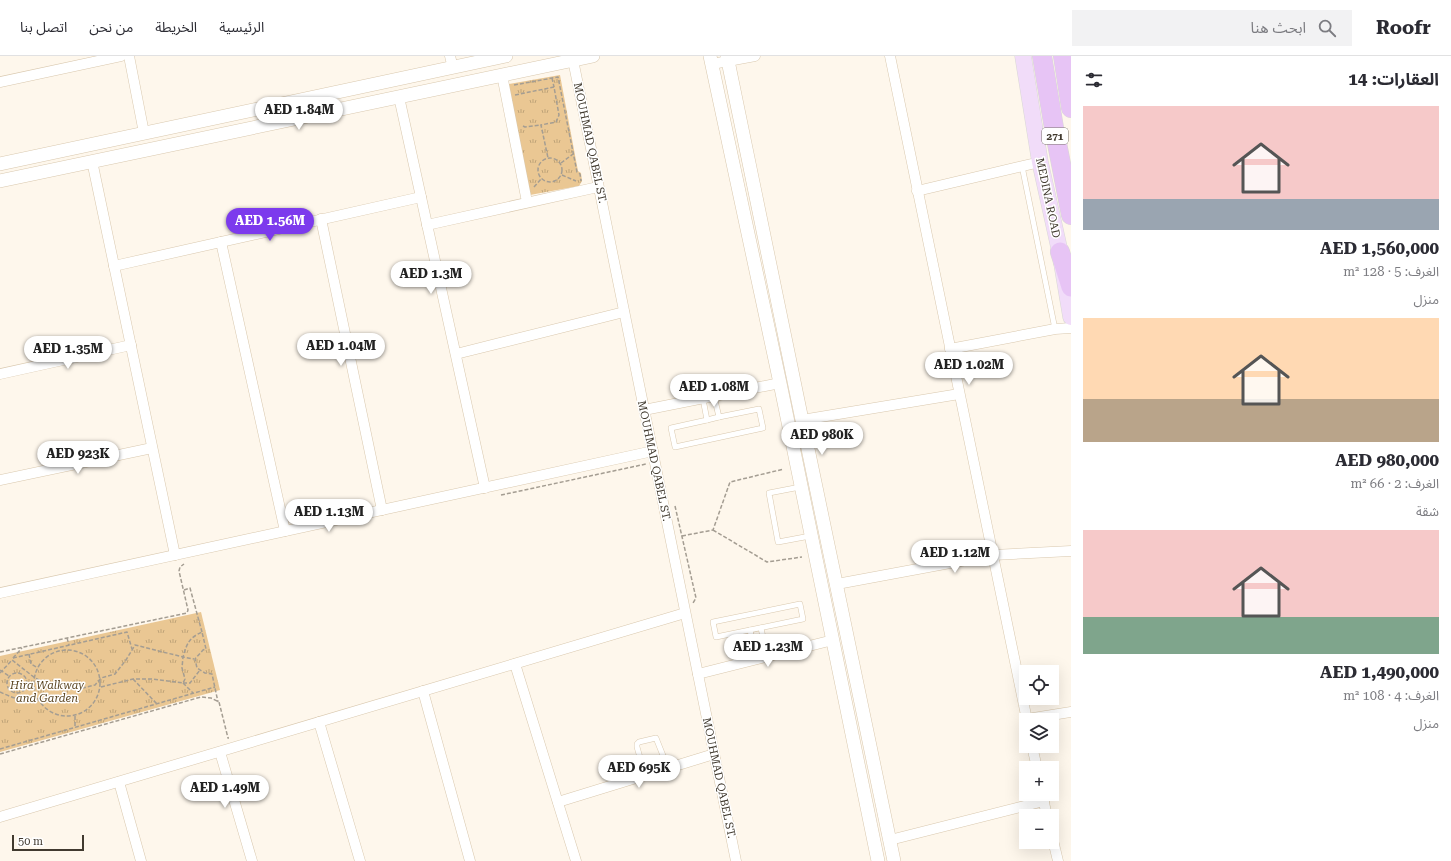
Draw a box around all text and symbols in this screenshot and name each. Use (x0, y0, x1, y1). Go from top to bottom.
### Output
search box (1072, 10, 1352, 46)
text: Roofr (1376, 16, 1431, 39)
icon: search (1316, 17, 1338, 39)
text: اتصل بنا (20, 19, 67, 35)
text: من نحن (89, 19, 133, 35)
text: الخريطة (155, 19, 197, 35)
text: الرئيسية (219, 19, 264, 35)
text: ابحث هنا (1251, 19, 1306, 37)
icon: filters (1083, 69, 1105, 91)
text: العقارات: 14 (1348, 69, 1439, 89)
street label: MOUHMAD QABEL ST. (571, 82, 609, 205)
pin: AED 1.84M (253, 97, 345, 131)
text: AED 1.84M (264, 102, 334, 117)
road number: 271 (1042, 128, 1068, 144)
icon: home (1225, 132, 1297, 204)
street label: MEDINA ROAD (1033, 157, 1063, 239)
pin: AED 1.56M (224, 208, 316, 242)
text: AED 1.56M (235, 213, 305, 228)
text: AED 1,560,000 (1320, 238, 1439, 258)
pin: AED 1.3M (390, 261, 472, 295)
text: الغرف: 5 · 128 m² (1343, 264, 1439, 279)
text: AED 1.3M (400, 266, 462, 281)
text: منزل (1414, 292, 1439, 307)
pin: AED 1.04M (295, 333, 387, 367)
pin: AED 1.35M (22, 336, 114, 370)
text: AED 1.04M (306, 338, 376, 353)
text: AED 1.35M (33, 341, 103, 356)
icon: home (1225, 344, 1297, 416)
pin: AED 1.02M (923, 352, 1015, 386)
text: AED 1.02M (934, 357, 1004, 372)
pin: AED 1.08M (668, 374, 760, 408)
text: AED 1.08M (679, 379, 749, 394)
street label: MOUHMAD QABEL ST. (635, 400, 673, 523)
pin: AED 980K (781, 422, 863, 456)
text: AED 980K (790, 427, 854, 442)
pin: AED 923K (37, 441, 119, 475)
text: AED 923K (46, 446, 110, 461)
text: AED 980,000 (1335, 450, 1439, 470)
text: الغرف: 2 · 66 m² (1350, 476, 1439, 491)
pin: AED 1.13M (283, 499, 375, 533)
text: AED 1.13M (294, 504, 364, 519)
text: شقة (1416, 504, 1439, 519)
pin: AED 1.12M (909, 540, 1001, 574)
text: AED 1.12M (920, 545, 990, 560)
icon: home (1225, 556, 1297, 628)
pin: AED 1.23M (722, 634, 814, 668)
text: AED 1.23M (733, 639, 803, 654)
text: AED 1,490,000 (1320, 662, 1439, 682)
map controls (1019, 665, 1059, 849)
button: locate (1019, 665, 1059, 705)
park label: Hira Walkway and Garden (9, 679, 84, 705)
text: الغرف: 4 · 108 m² (1343, 688, 1439, 703)
button: layers (1019, 713, 1059, 753)
text: منزل (1414, 716, 1439, 731)
street label: MOUHMAD QABEL ST. (700, 717, 738, 840)
pin: AED 695K (598, 755, 680, 789)
text: AED 695K (607, 760, 671, 775)
button: + (1019, 761, 1059, 801)
pin: AED 1.49M (179, 775, 271, 809)
text: AED 1.49M (190, 780, 260, 795)
button: − (1019, 809, 1059, 849)
scale bar (12, 833, 84, 852)
text: 50 m (18, 835, 43, 848)

